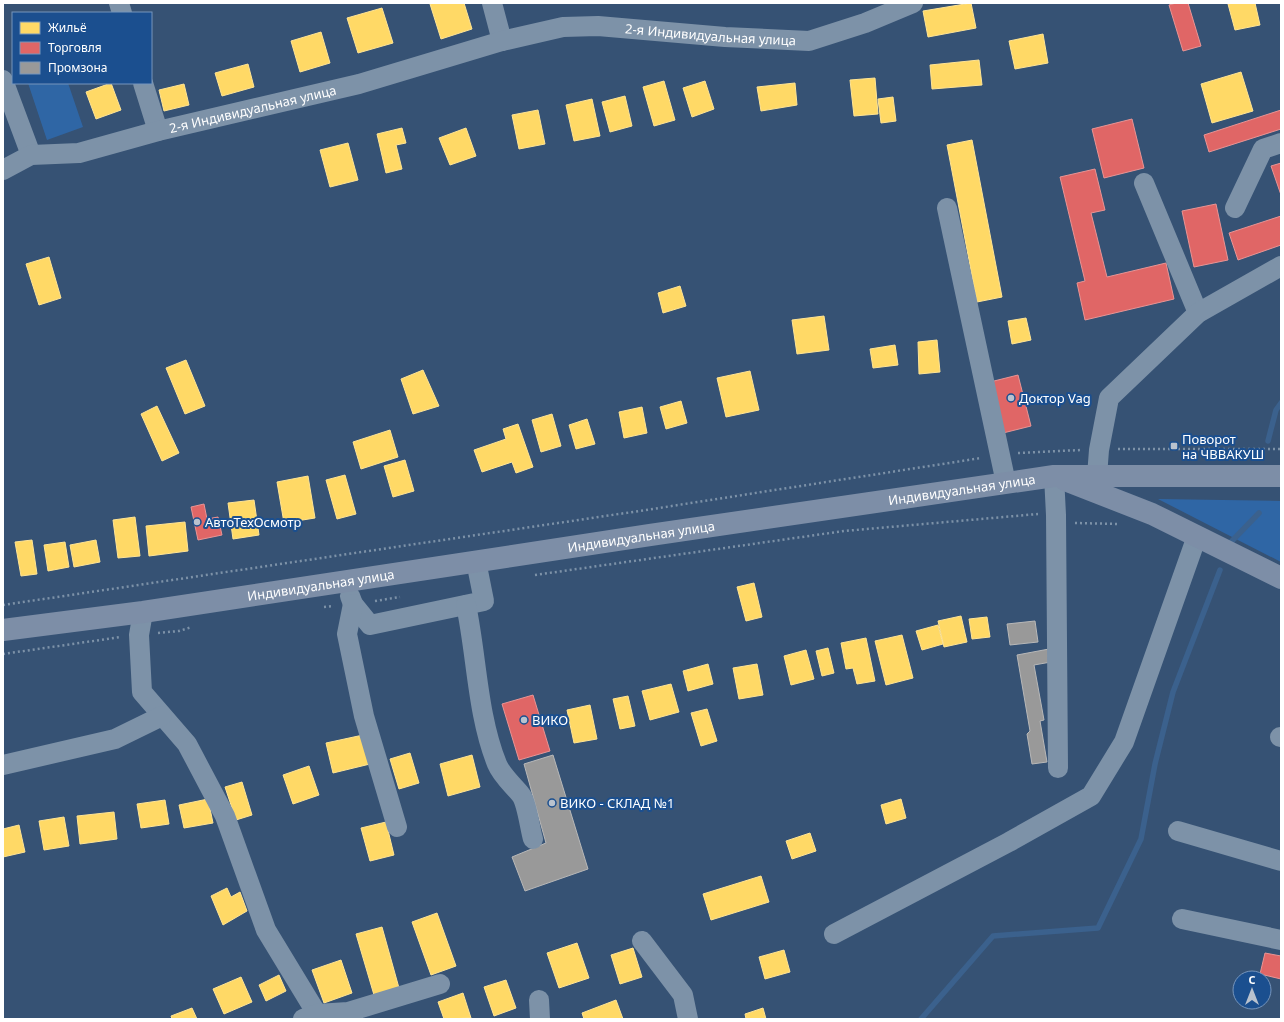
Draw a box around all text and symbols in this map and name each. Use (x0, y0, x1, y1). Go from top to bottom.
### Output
legend (12, 12, 152, 84)
text: Жильё (48, 19, 87, 36)
street label: 2-я Индивидуальная улица (624, 19, 796, 49)
text: Торговля (48, 39, 102, 56)
text: Промзона (48, 59, 107, 76)
street label: 2-я Индивидуальная улица (167, 81, 338, 137)
place label: Доктор Vag (1019, 389, 1091, 407)
marker: Доктор Vag (1006, 393, 1016, 403)
place label: Поворот на ЧВВАКУШ (1182, 430, 1264, 463)
marker: Поворот на ЧВВАКУШ (1169, 441, 1179, 451)
street label: Индивидуальная улица (887, 470, 1037, 509)
place label: АвтоТехОсмотр (205, 513, 302, 531)
marker: АвтоТехОсмотр (192, 517, 202, 527)
street label: Индивидуальная улица (566, 517, 716, 556)
street label: Индивидуальная улица (246, 565, 396, 605)
place label: ВИКО (532, 711, 568, 729)
marker: ВИКО (519, 715, 529, 725)
place label: ВИКО - СКЛАД №1 (560, 794, 674, 812)
marker: ВИКО - СКЛАД №1 (547, 798, 557, 808)
north arrow (1232, 970, 1272, 1010)
text: С (1248, 972, 1256, 987)

